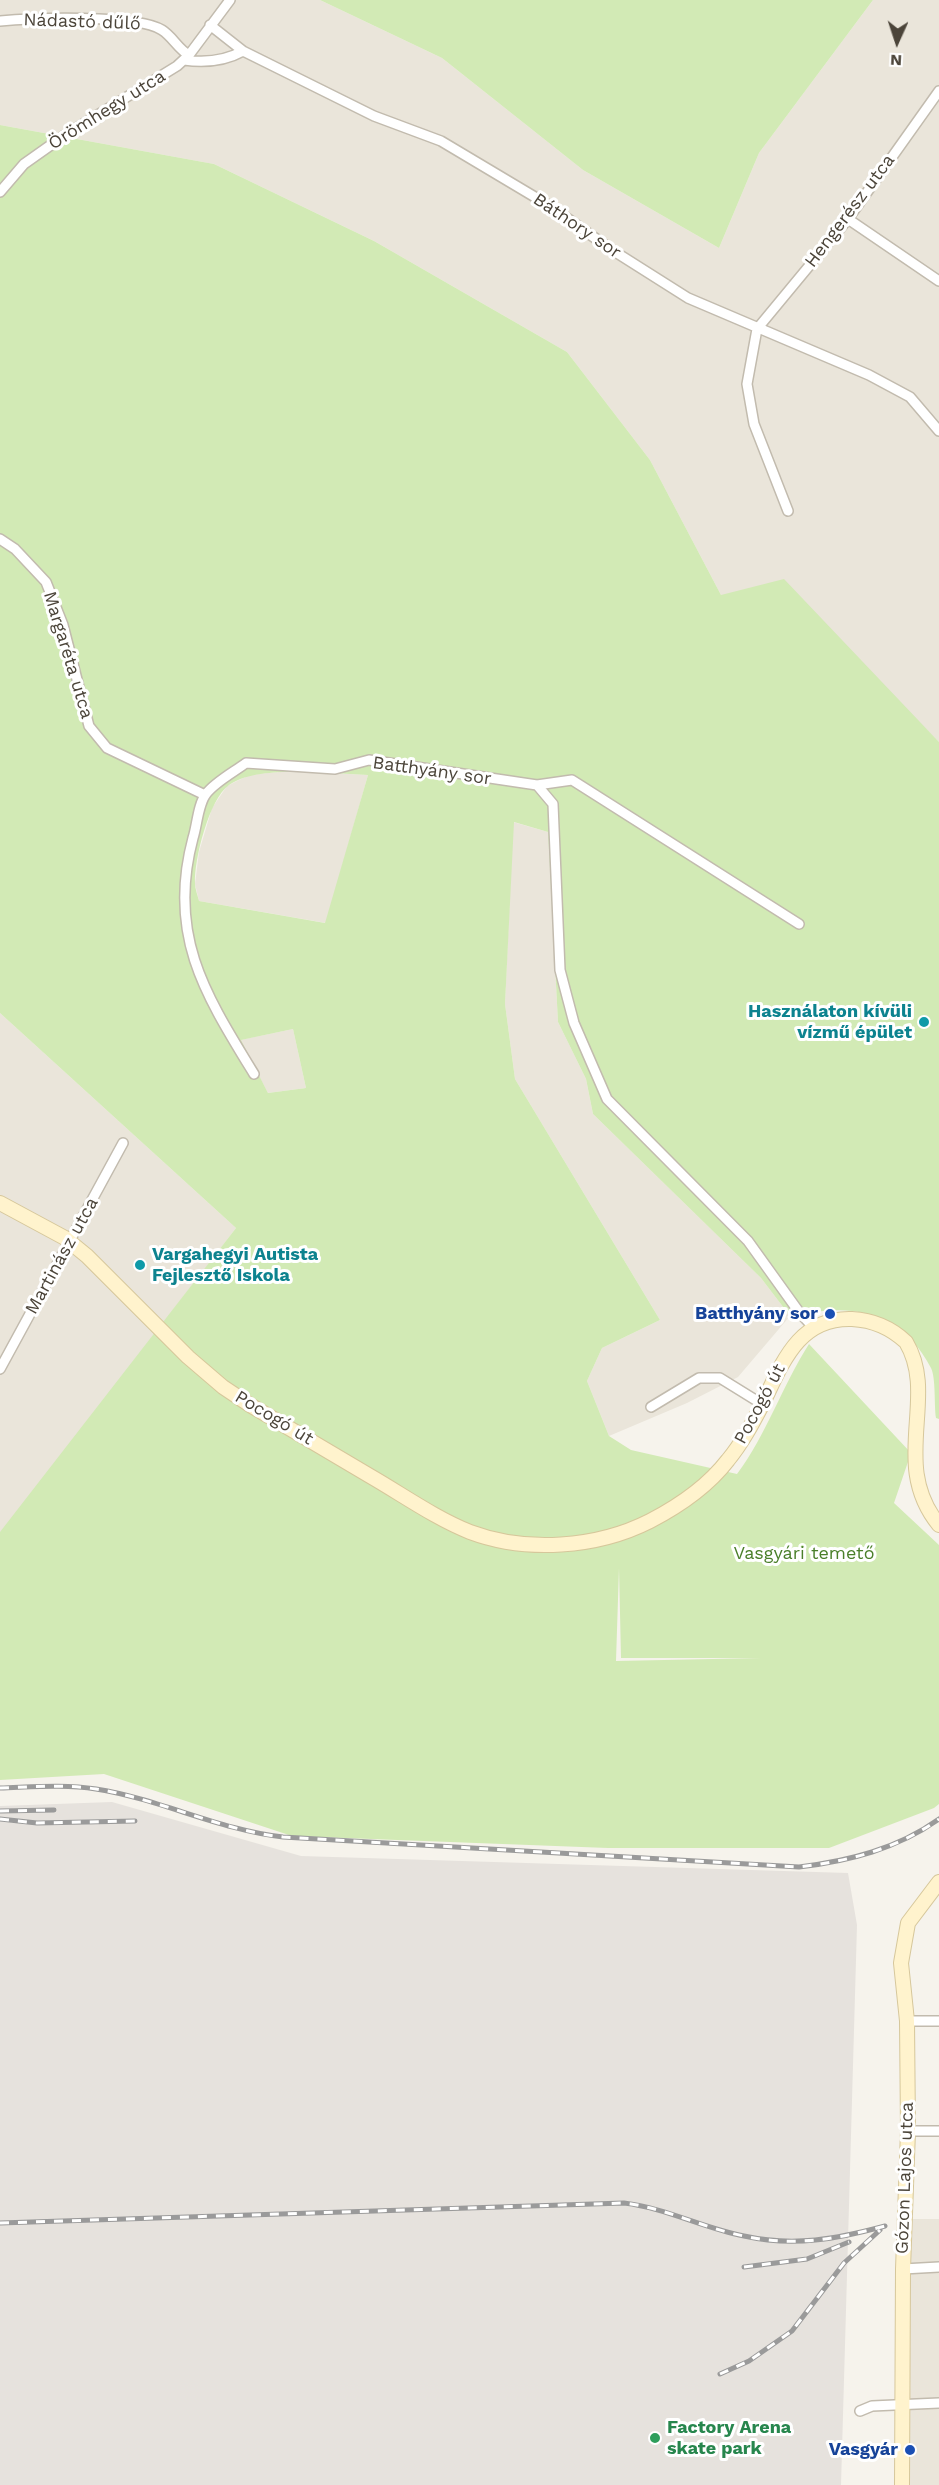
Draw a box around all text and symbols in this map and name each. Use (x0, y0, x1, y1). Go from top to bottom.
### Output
street label: Nádastó dűlő (23, 9, 141, 35)
north arrow (867, 12, 927, 72)
text: N (890, 51, 902, 70)
street label: Örömhegy utca (45, 65, 169, 155)
street label: Hengerész utca (800, 150, 900, 272)
street label: Báthory sor (529, 189, 625, 263)
street label: Margaréta utca (38, 589, 98, 721)
street label: Batthyány sor (371, 752, 493, 790)
place label: Használaton kívüli vízmű épület (748, 1001, 912, 1044)
marker: Használaton kívüli vízmű épület (917, 1015, 931, 1029)
street label: Martinász utca (21, 1194, 103, 1318)
place label: Vargahegyi Autista Fejlesztő Iskola (152, 1244, 318, 1286)
marker: Vargahegyi Autista Fejlesztő Iskola (133, 1258, 147, 1272)
place label: Batthyány sor (695, 1303, 818, 1325)
marker: Batthyány sor (823, 1307, 837, 1321)
street label: Pocogó út (730, 1360, 790, 1448)
street label: Pocogó út (231, 1386, 317, 1450)
park label: Vasgyári temető (734, 1543, 874, 1565)
street label: Gózon Lajos utca (892, 2102, 918, 2254)
place label: Factory Arena skate park (667, 2417, 791, 2460)
marker: Factory Arena skate park (648, 2431, 662, 2445)
place label: Vasgyár (829, 2439, 898, 2461)
marker: Vasgyár (903, 2443, 917, 2457)

